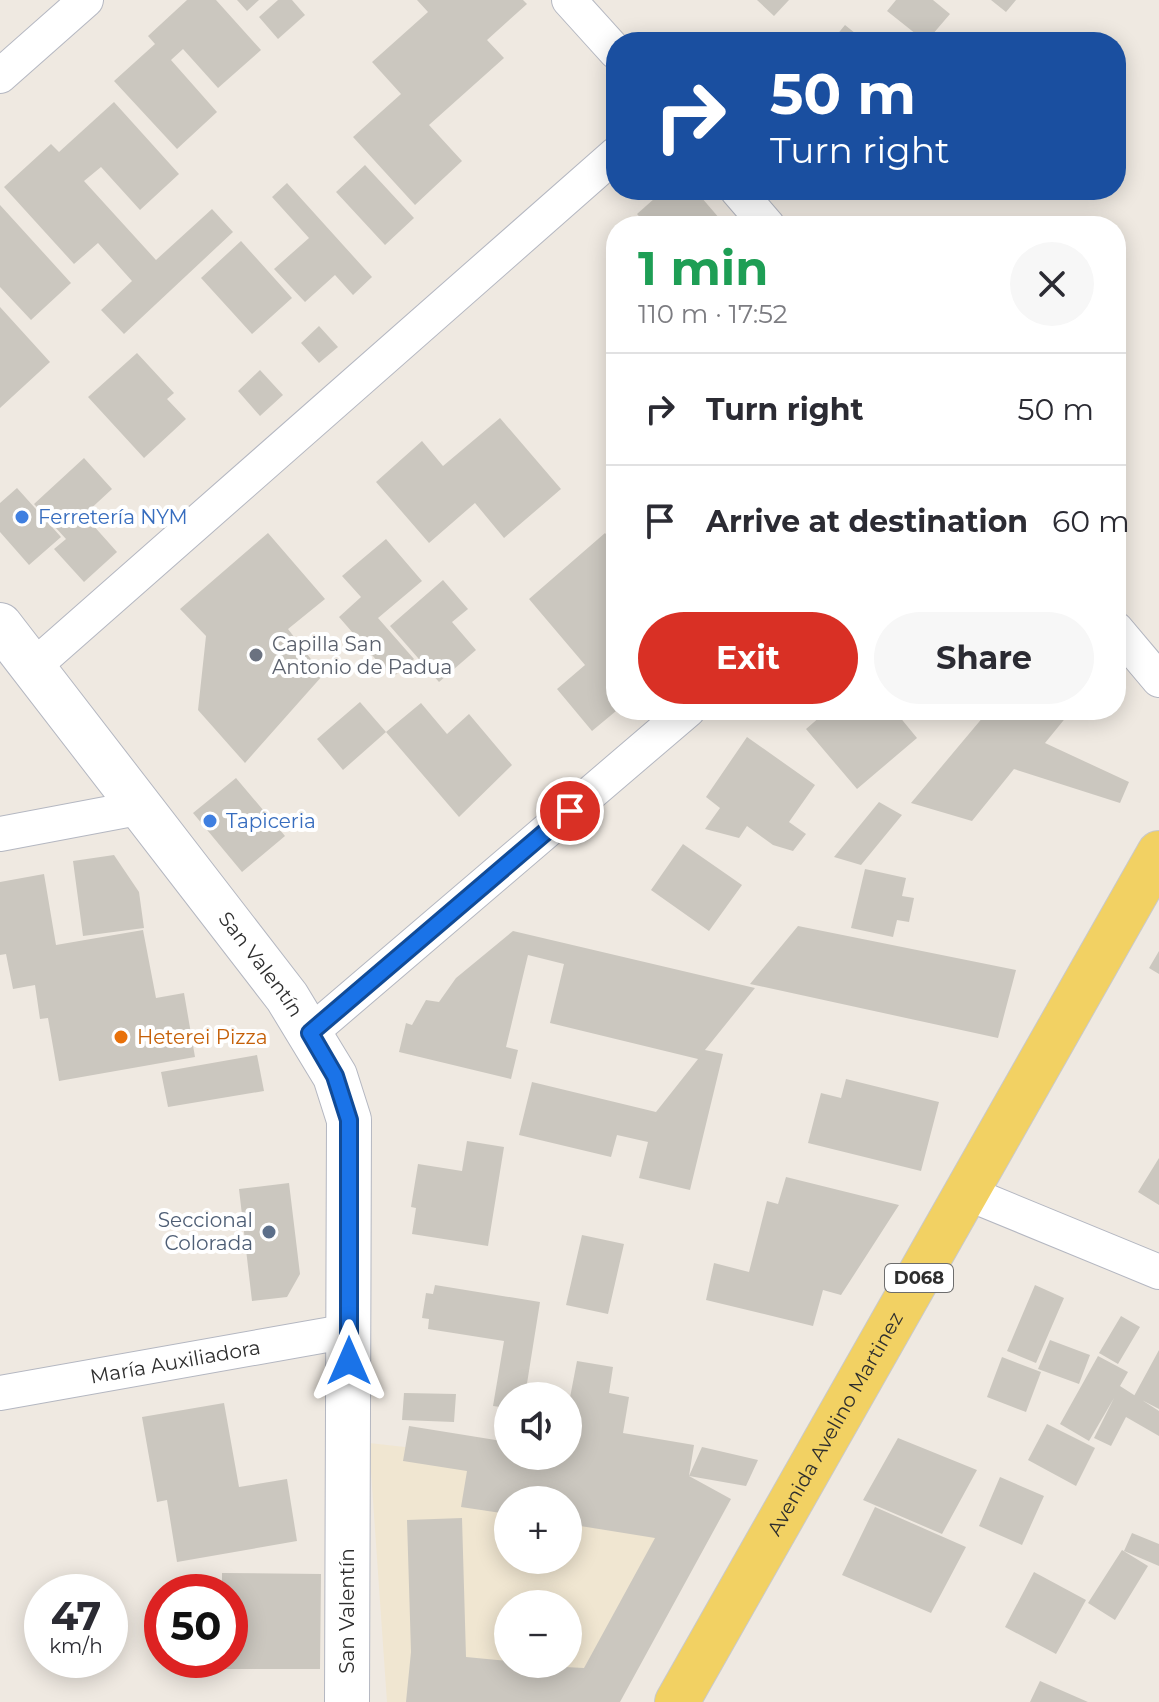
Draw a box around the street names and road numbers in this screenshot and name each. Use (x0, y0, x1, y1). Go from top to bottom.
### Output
street label: San Valentín (214, 907, 308, 1021)
road number: D068 (885, 1264, 953, 1292)
street label: Avenida Avelino Martinez (762, 1308, 908, 1540)
street label: María Auxiliadora (88, 1335, 262, 1389)
street label: San Valentín (335, 1548, 359, 1674)

